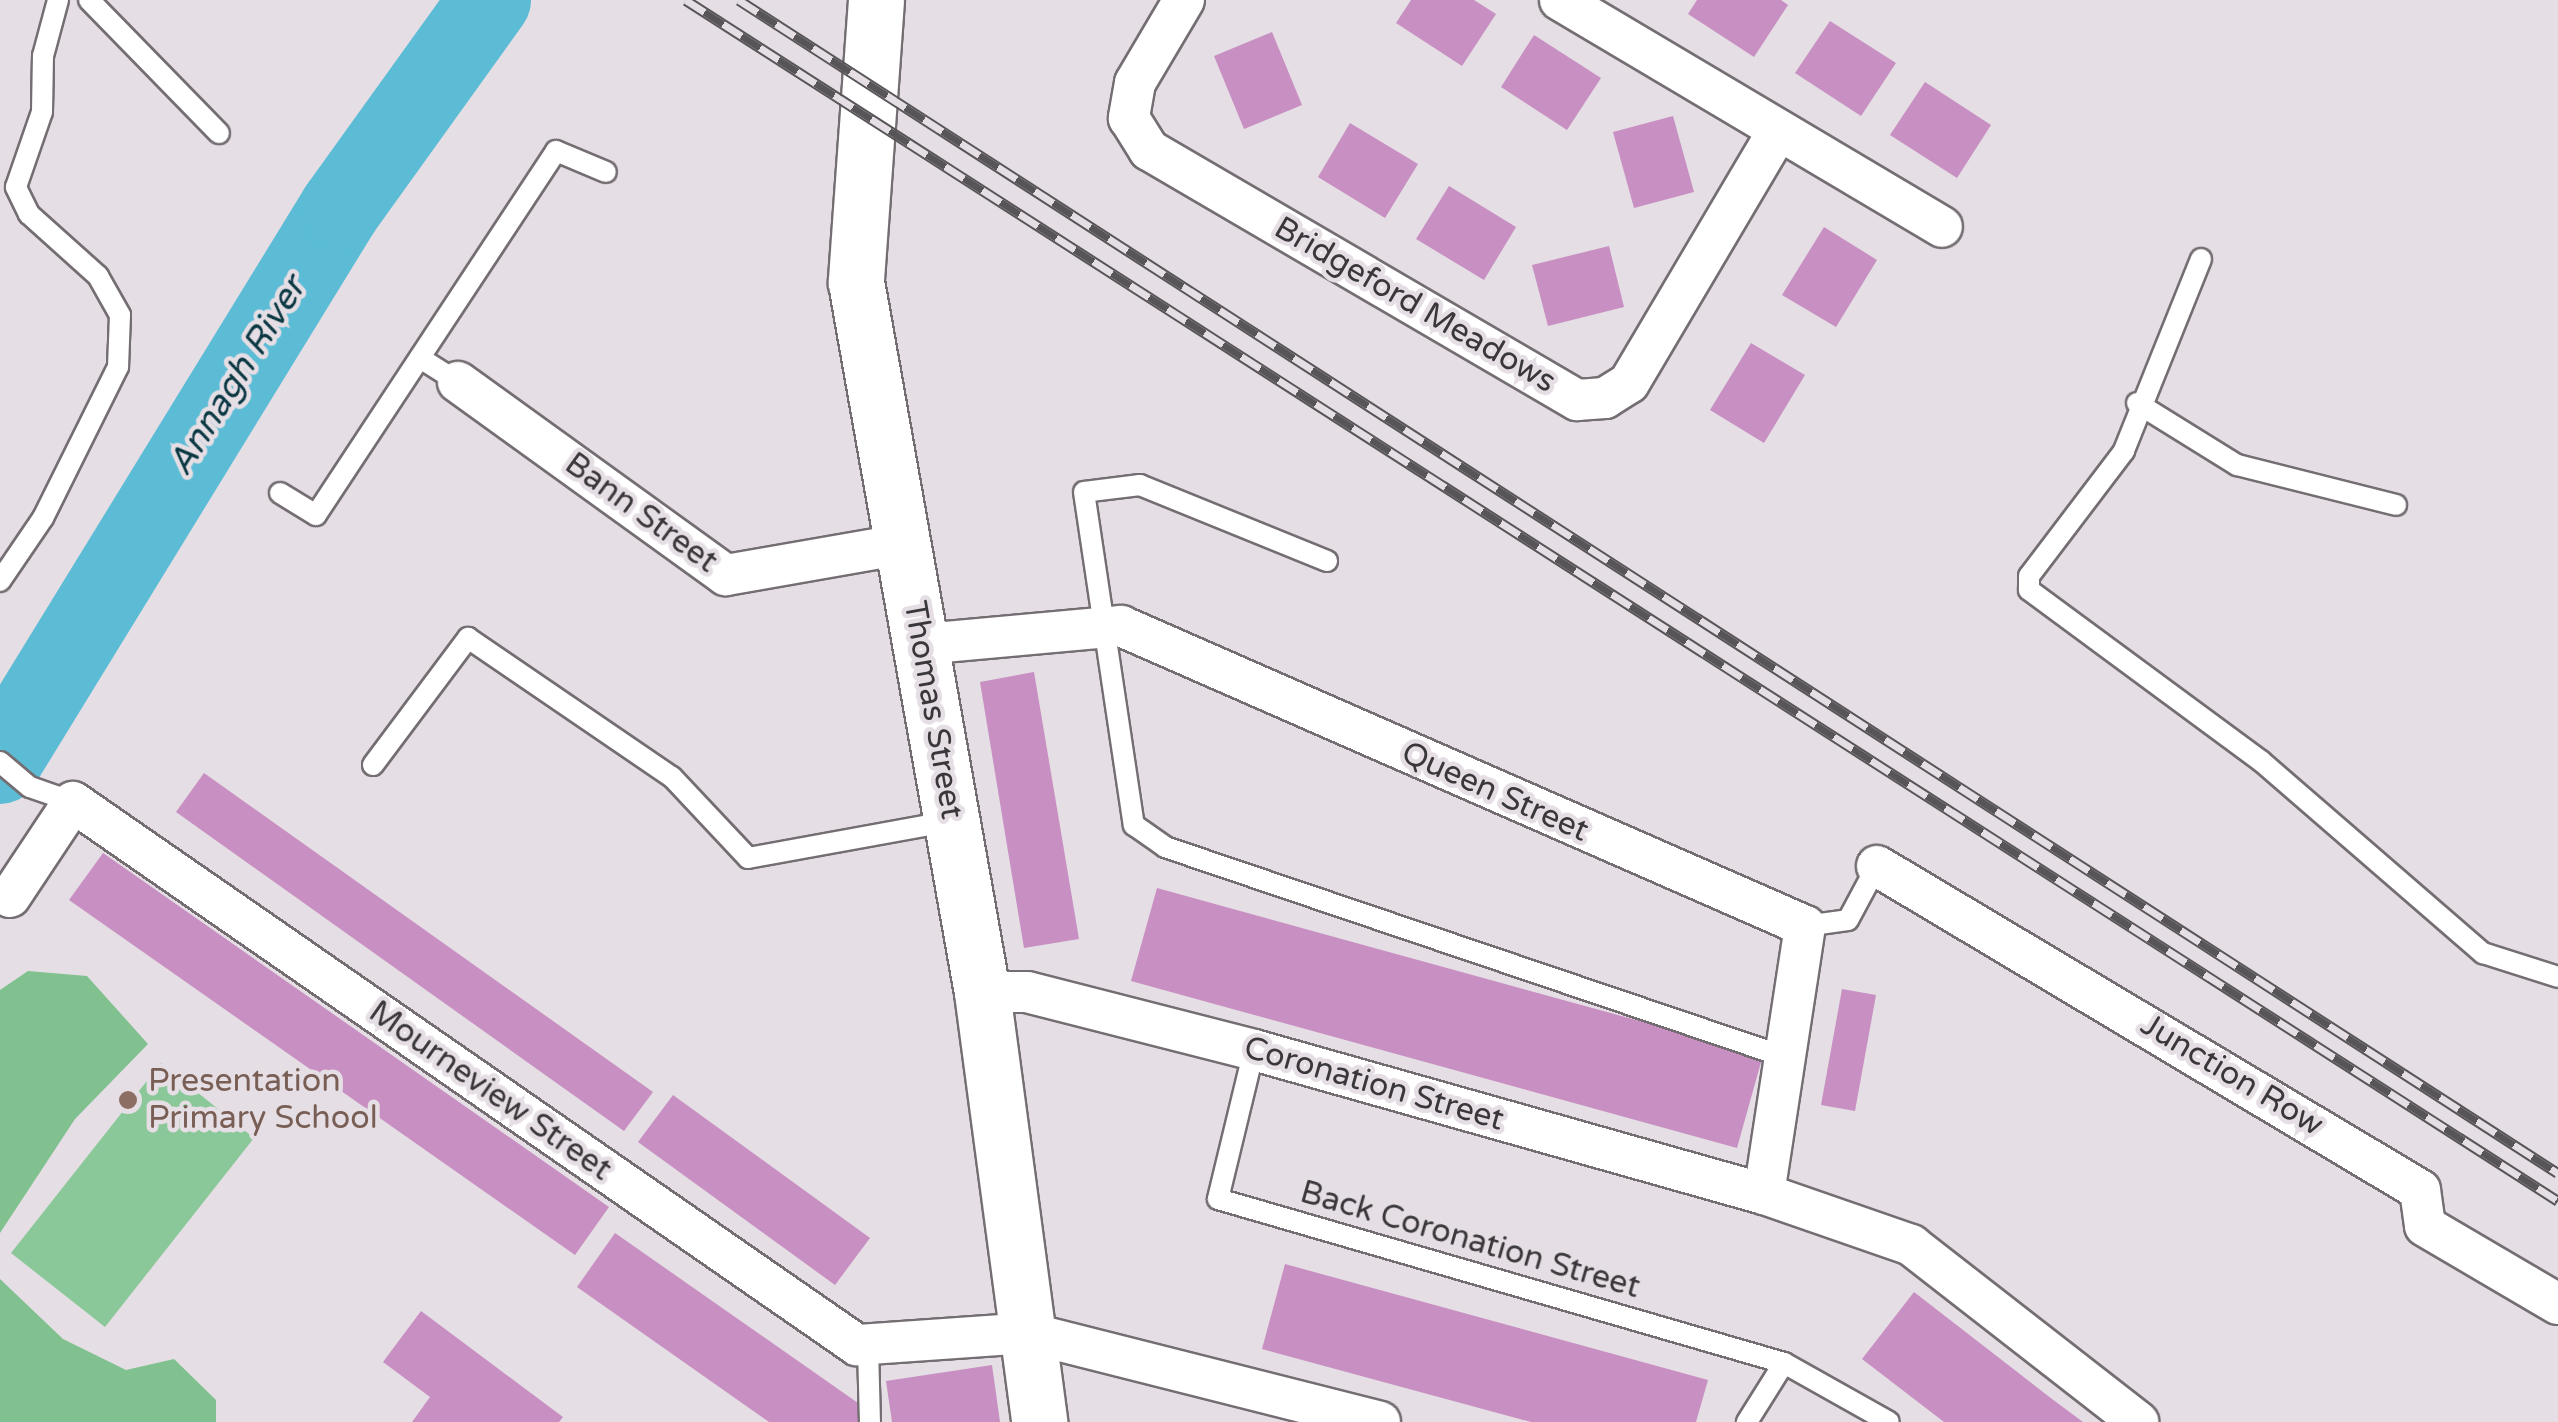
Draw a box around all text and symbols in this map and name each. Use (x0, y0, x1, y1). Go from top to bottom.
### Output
street label: Bridgeford Meadows (1268, 209, 1562, 401)
water label: Annagh River (159, 269, 315, 483)
street label: Bann Street (557, 445, 725, 581)
street label: Thomas Street (895, 598, 971, 822)
street label: Queen Street (1396, 734, 1594, 850)
street label: Mourneview Street (361, 993, 619, 1189)
street label: Junction Row (2134, 1006, 2330, 1144)
street label: Coronation Street (1240, 1029, 1508, 1139)
place label: Presentation Primary School (148, 1063, 378, 1138)
marker: Presentation Primary School (117, 1089, 139, 1111)
street label: Back Coronation Street (1296, 1173, 1644, 1307)

